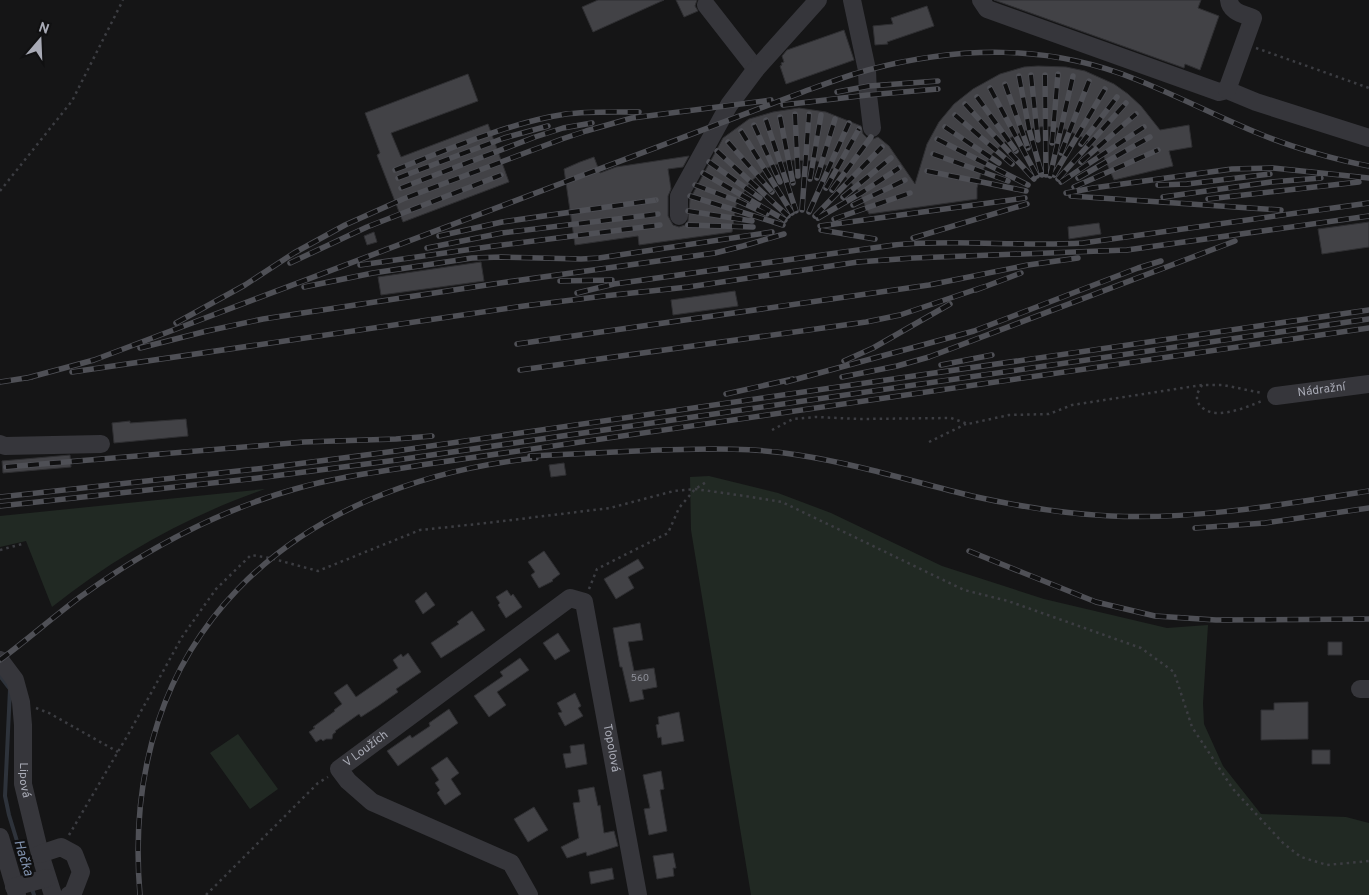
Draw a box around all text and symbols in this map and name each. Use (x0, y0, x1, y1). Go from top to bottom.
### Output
north arrow (15, 15, 65, 65)
text: N (36, 19, 51, 39)
street label: Nádražní (1297, 379, 1347, 401)
house number: 560 (631, 672, 649, 685)
street label: Topolová (599, 723, 623, 773)
street label: V Loužích (340, 727, 392, 771)
street label: Lipová (15, 762, 34, 800)
water label: Hačka (9, 838, 37, 879)

